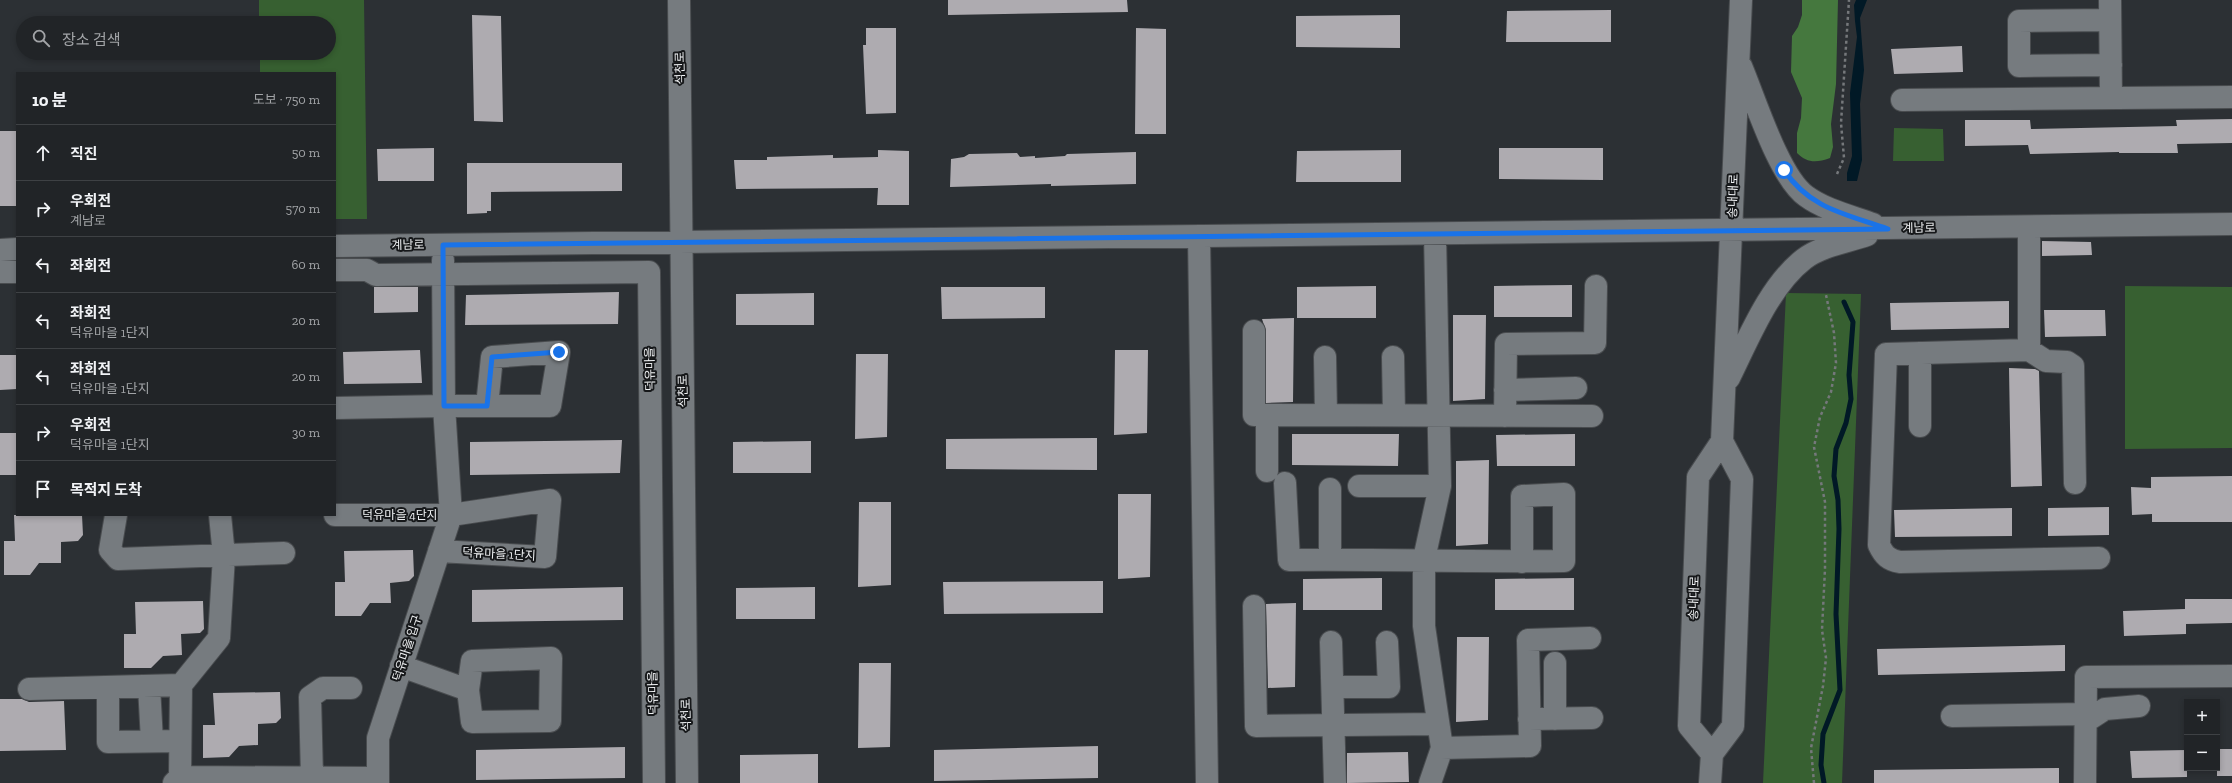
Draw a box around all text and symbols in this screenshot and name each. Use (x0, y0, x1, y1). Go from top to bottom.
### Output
search box (16, 16, 336, 60)
icon: search (30, 27, 52, 49)
text: 장소 검색 (62, 31, 121, 49)
street label: 석천로 (673, 51, 687, 85)
text: 10 분 (32, 90, 67, 110)
text: 도보 · 750 m (253, 92, 320, 107)
icon: ahead (32, 142, 54, 164)
text: 직진 (70, 145, 98, 163)
text: 50 m (292, 145, 320, 160)
route start (1775, 161, 1793, 179)
street label: 송내대로 (1725, 174, 1741, 218)
text: 우회전 (70, 192, 111, 210)
icon: right (32, 198, 54, 220)
text: 570 m (286, 201, 320, 216)
text: 계남로 (70, 213, 106, 228)
street label: 계남로 (1902, 221, 1936, 235)
street label: 계남로 (391, 238, 425, 252)
icon: left (32, 254, 54, 276)
text: 좌회전 (70, 257, 111, 275)
text: 60 m (291, 257, 320, 272)
text: 좌회전 (70, 304, 111, 322)
icon: left (32, 310, 54, 332)
text: 20 m (292, 313, 320, 328)
text: 덕유마을 1단지 (70, 325, 150, 340)
route end (550, 343, 568, 361)
street label: 덕유마을 (643, 347, 657, 391)
text: 좌회전 (70, 360, 111, 378)
icon: left (32, 366, 54, 388)
text: 20 m (292, 369, 320, 384)
street label: 석천로 (676, 374, 690, 408)
text: 덕유마을 1단지 (70, 381, 150, 396)
text: 우회전 (70, 416, 111, 434)
icon: right (32, 422, 54, 444)
text: 30 m (292, 425, 320, 440)
text: 덕유마을 1단지 (70, 437, 150, 452)
icon: arrive (32, 478, 54, 500)
text: 목적지 도착 (70, 481, 142, 499)
street label: 덕유마을 4단지 (362, 508, 438, 522)
street label: 덕유마을 1단지 (462, 545, 536, 563)
street label: 송내대로 (1686, 576, 1702, 620)
street label: 덕유마을 입구 (390, 613, 424, 683)
street label: 덕유마을 (646, 671, 660, 715)
street label: 석천로 (679, 698, 693, 732)
map controls (2184, 699, 2220, 771)
button: + (2184, 699, 2220, 735)
button: − (2184, 735, 2220, 771)

